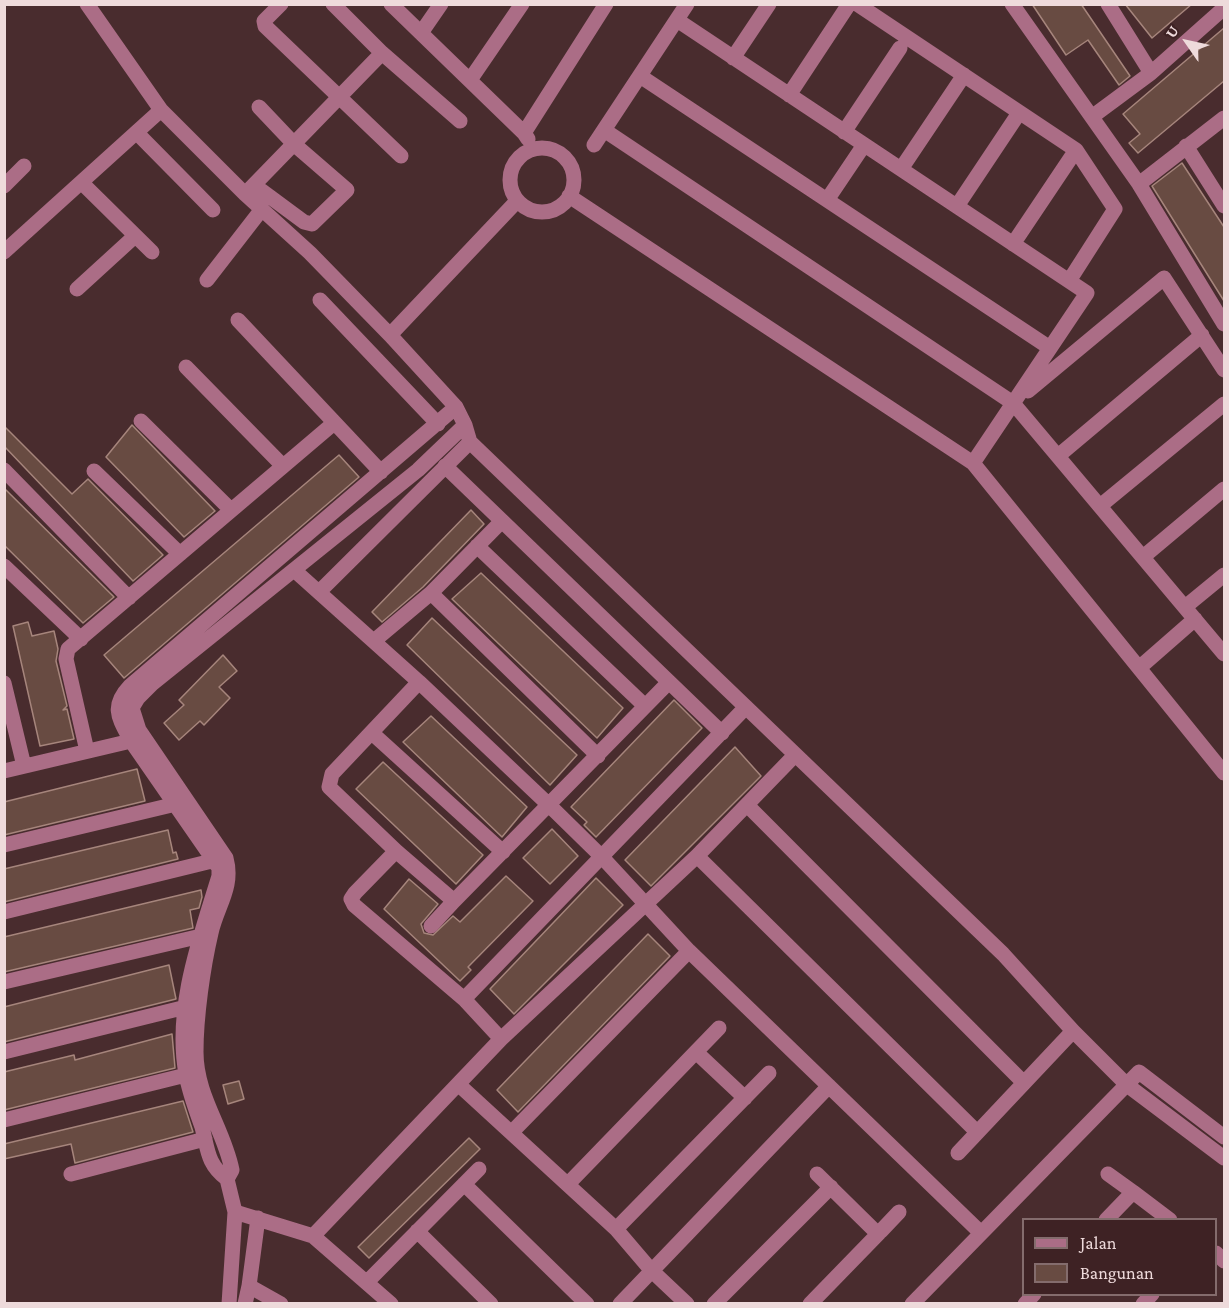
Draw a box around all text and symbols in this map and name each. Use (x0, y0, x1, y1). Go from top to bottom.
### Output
north arrow (1157, 12, 1217, 72)
text: U (1162, 22, 1182, 41)
legend (1022, 1218, 1217, 1296)
text: Jalan (1080, 1233, 1116, 1253)
text: Bangunan (1080, 1263, 1154, 1283)

